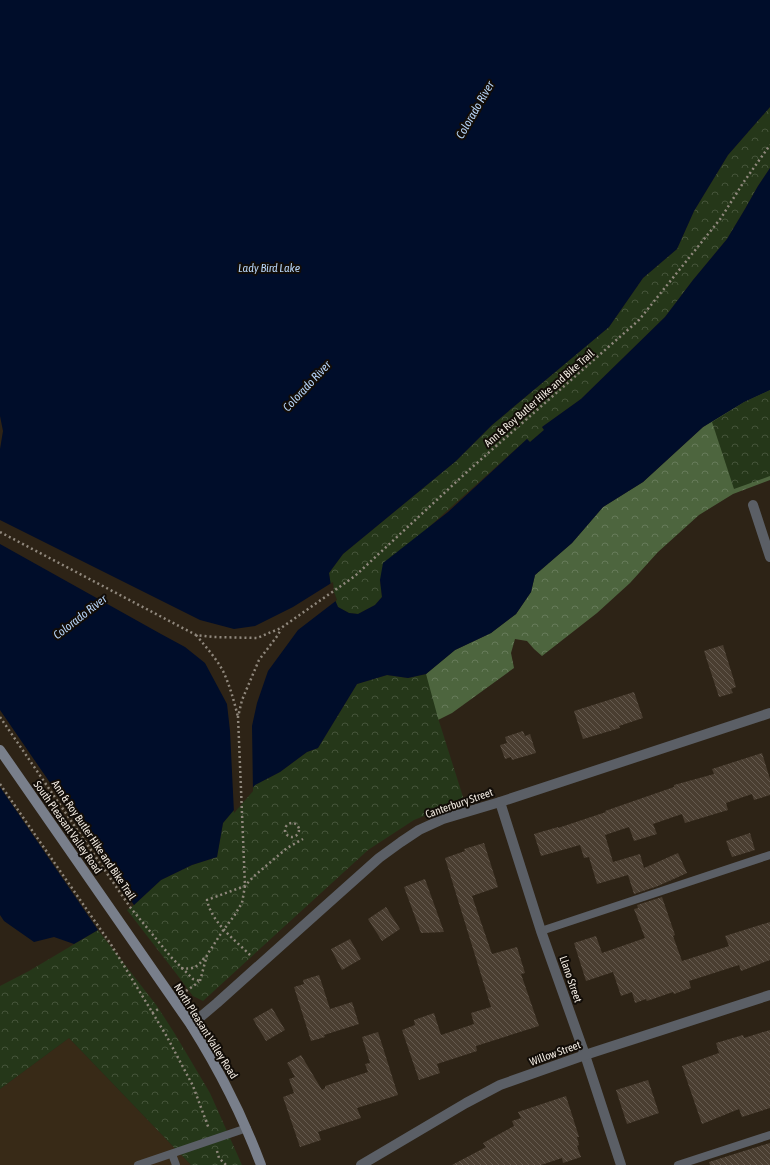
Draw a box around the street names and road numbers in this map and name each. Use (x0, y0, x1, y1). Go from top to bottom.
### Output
street label: Ann & Roy Butler Hike and Bike Trail (482, 347, 596, 449)
street label: South Pleasant Valley Road (31, 778, 105, 876)
street label: Ann & Roy Butler Hike and Bike Trail (49, 778, 139, 902)
street label: Canterbury Street (424, 786, 494, 820)
street label: Llano Street (557, 954, 585, 1004)
street label: North Pleasant Valley Road (172, 981, 240, 1081)
street label: Willow Street (528, 1038, 582, 1068)

